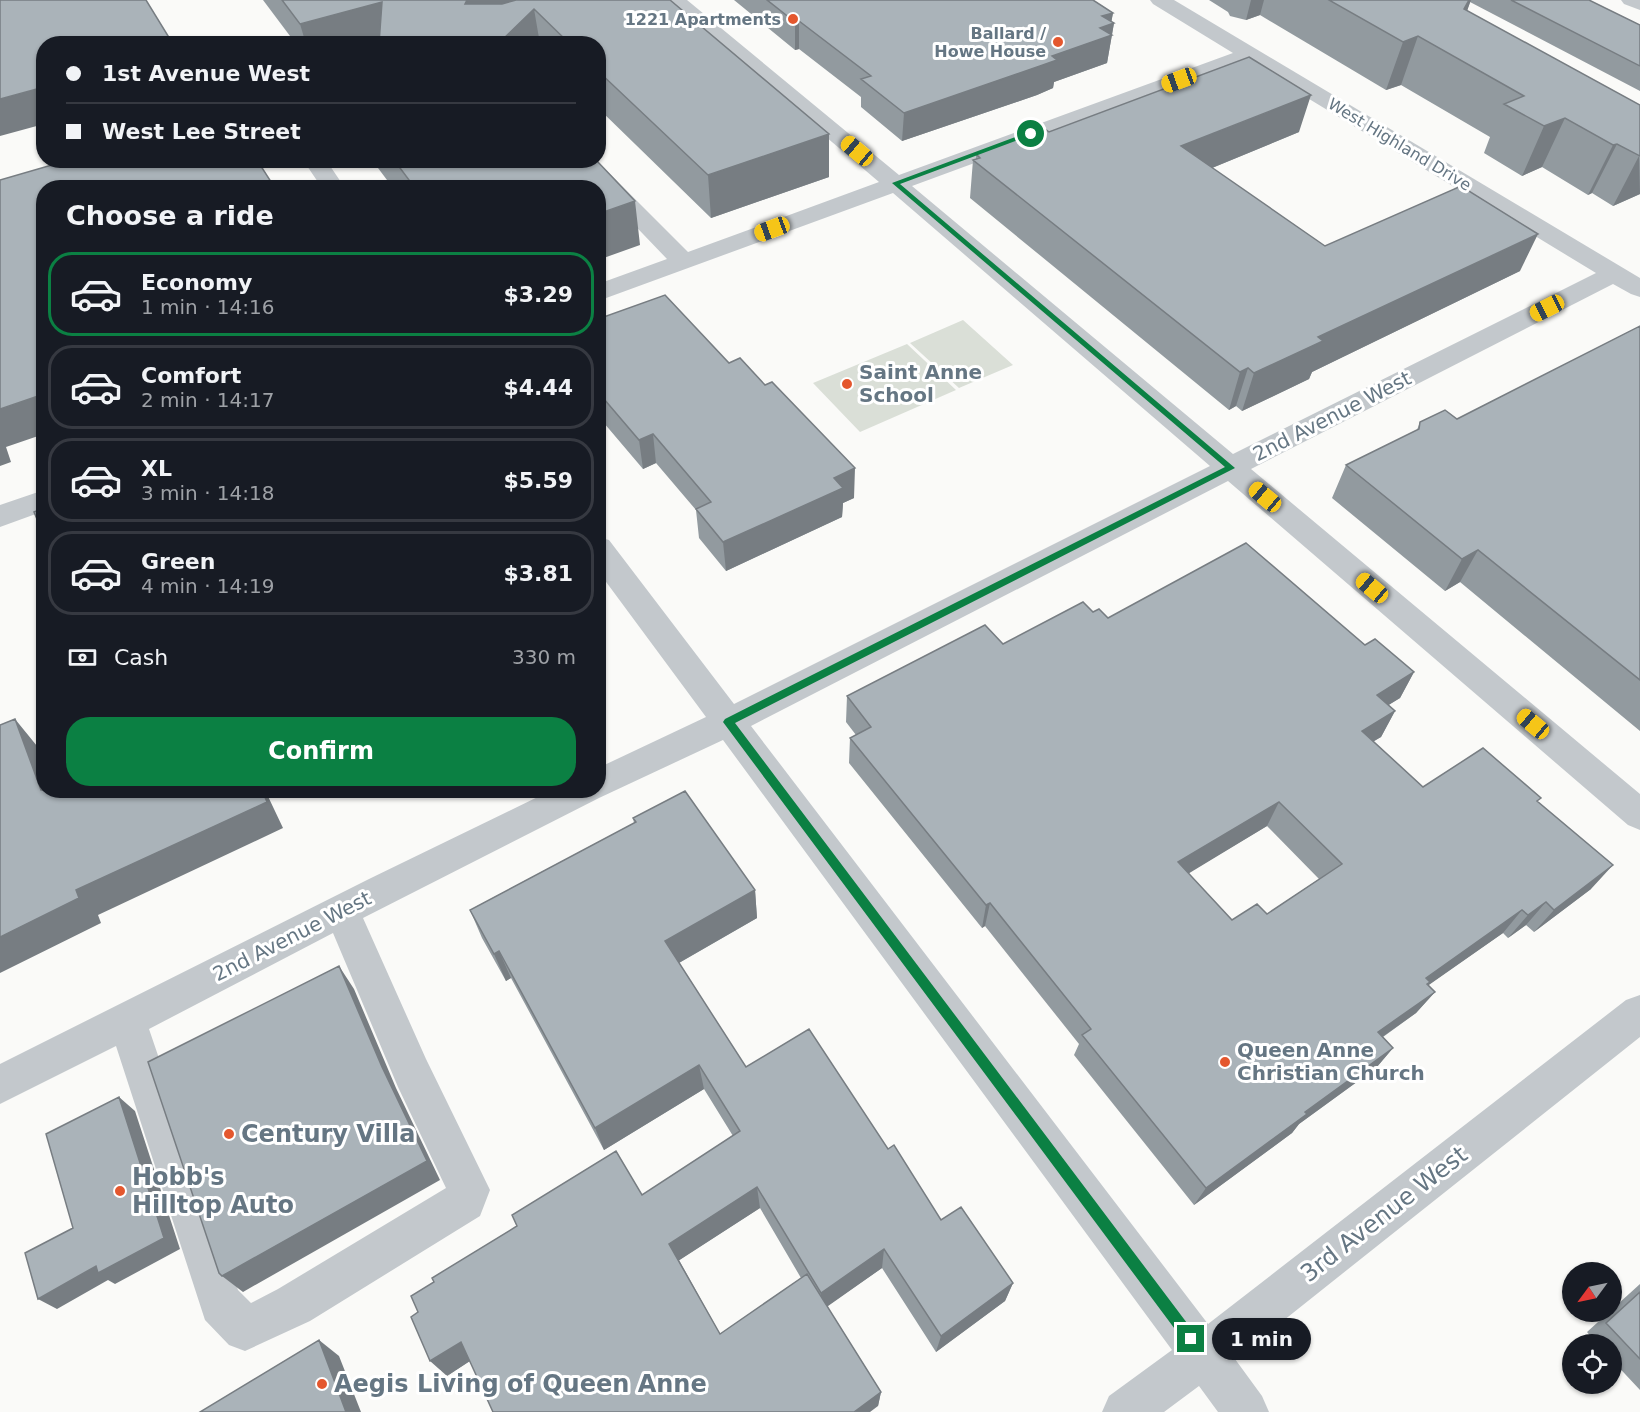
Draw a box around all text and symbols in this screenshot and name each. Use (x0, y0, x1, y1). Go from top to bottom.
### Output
place label: 1221 Apartments (625, 10, 781, 29)
marker: 1221 Apartments (786, 12, 800, 26)
place label: Ballard / Howe House (934, 24, 1046, 61)
marker: Ballard / Howe House (1051, 35, 1065, 49)
text: 1st Avenue West (102, 61, 310, 86)
car (1159, 65, 1199, 95)
street label: West Highland Drive (1325, 94, 1475, 195)
text: West Lee Street (102, 119, 301, 144)
route start (1017, 120, 1044, 147)
car (837, 133, 877, 169)
text: Choose a ride (66, 200, 274, 231)
car (752, 214, 792, 244)
icon: car (69, 267, 123, 321)
text: Economy (141, 270, 252, 295)
text: $3.29 (503, 282, 573, 307)
car (1527, 292, 1567, 324)
text: 1 min · 14:16 (141, 295, 275, 319)
icon: car (69, 360, 123, 414)
place label: Saint Anne School (859, 360, 982, 407)
text: Comfort (141, 363, 241, 388)
street label: 2nd Avenue West (1249, 366, 1415, 466)
text: $4.44 (503, 375, 573, 400)
marker: Saint Anne School (840, 377, 854, 391)
text: 2 min · 14:17 (141, 388, 275, 412)
icon: car (69, 453, 123, 507)
text: XL (141, 456, 172, 481)
text: $5.59 (503, 468, 573, 493)
car (1245, 479, 1285, 515)
text: 3 min · 14:18 (141, 481, 275, 505)
icon: car (69, 546, 123, 600)
text: Green (141, 549, 215, 574)
text: $3.81 (503, 561, 573, 586)
car (1352, 570, 1392, 606)
text: 4 min · 14:19 (141, 574, 275, 598)
icon: cash (66, 641, 99, 674)
text: Cash (114, 645, 168, 670)
text: 330 m (512, 645, 576, 669)
car (1513, 706, 1553, 742)
button: Confirm (66, 717, 576, 786)
street label: 2nd Avenue West (209, 886, 375, 986)
place label: Queen Anne Christian Church (1237, 1038, 1425, 1085)
marker: Queen Anne Christian Church (1218, 1055, 1232, 1069)
place label: Century Villa (241, 1120, 415, 1148)
marker: Century Villa (222, 1127, 236, 1141)
street label: 3rd Avenue West (1295, 1140, 1473, 1288)
place label: Hobb's Hilltop Auto (132, 1163, 294, 1219)
marker: Hobb's Hilltop Auto (113, 1184, 127, 1198)
north arrow (1562, 1262, 1622, 1322)
map controls (1562, 1262, 1622, 1394)
callout: 1 min (1212, 1318, 1311, 1360)
route end (1177, 1325, 1204, 1352)
text: 1 min (1230, 1327, 1293, 1351)
button: locate (1562, 1334, 1622, 1394)
place label: Aegis Living of Queen Anne (334, 1370, 707, 1398)
marker: Aegis Living of Queen Anne (315, 1377, 329, 1391)

